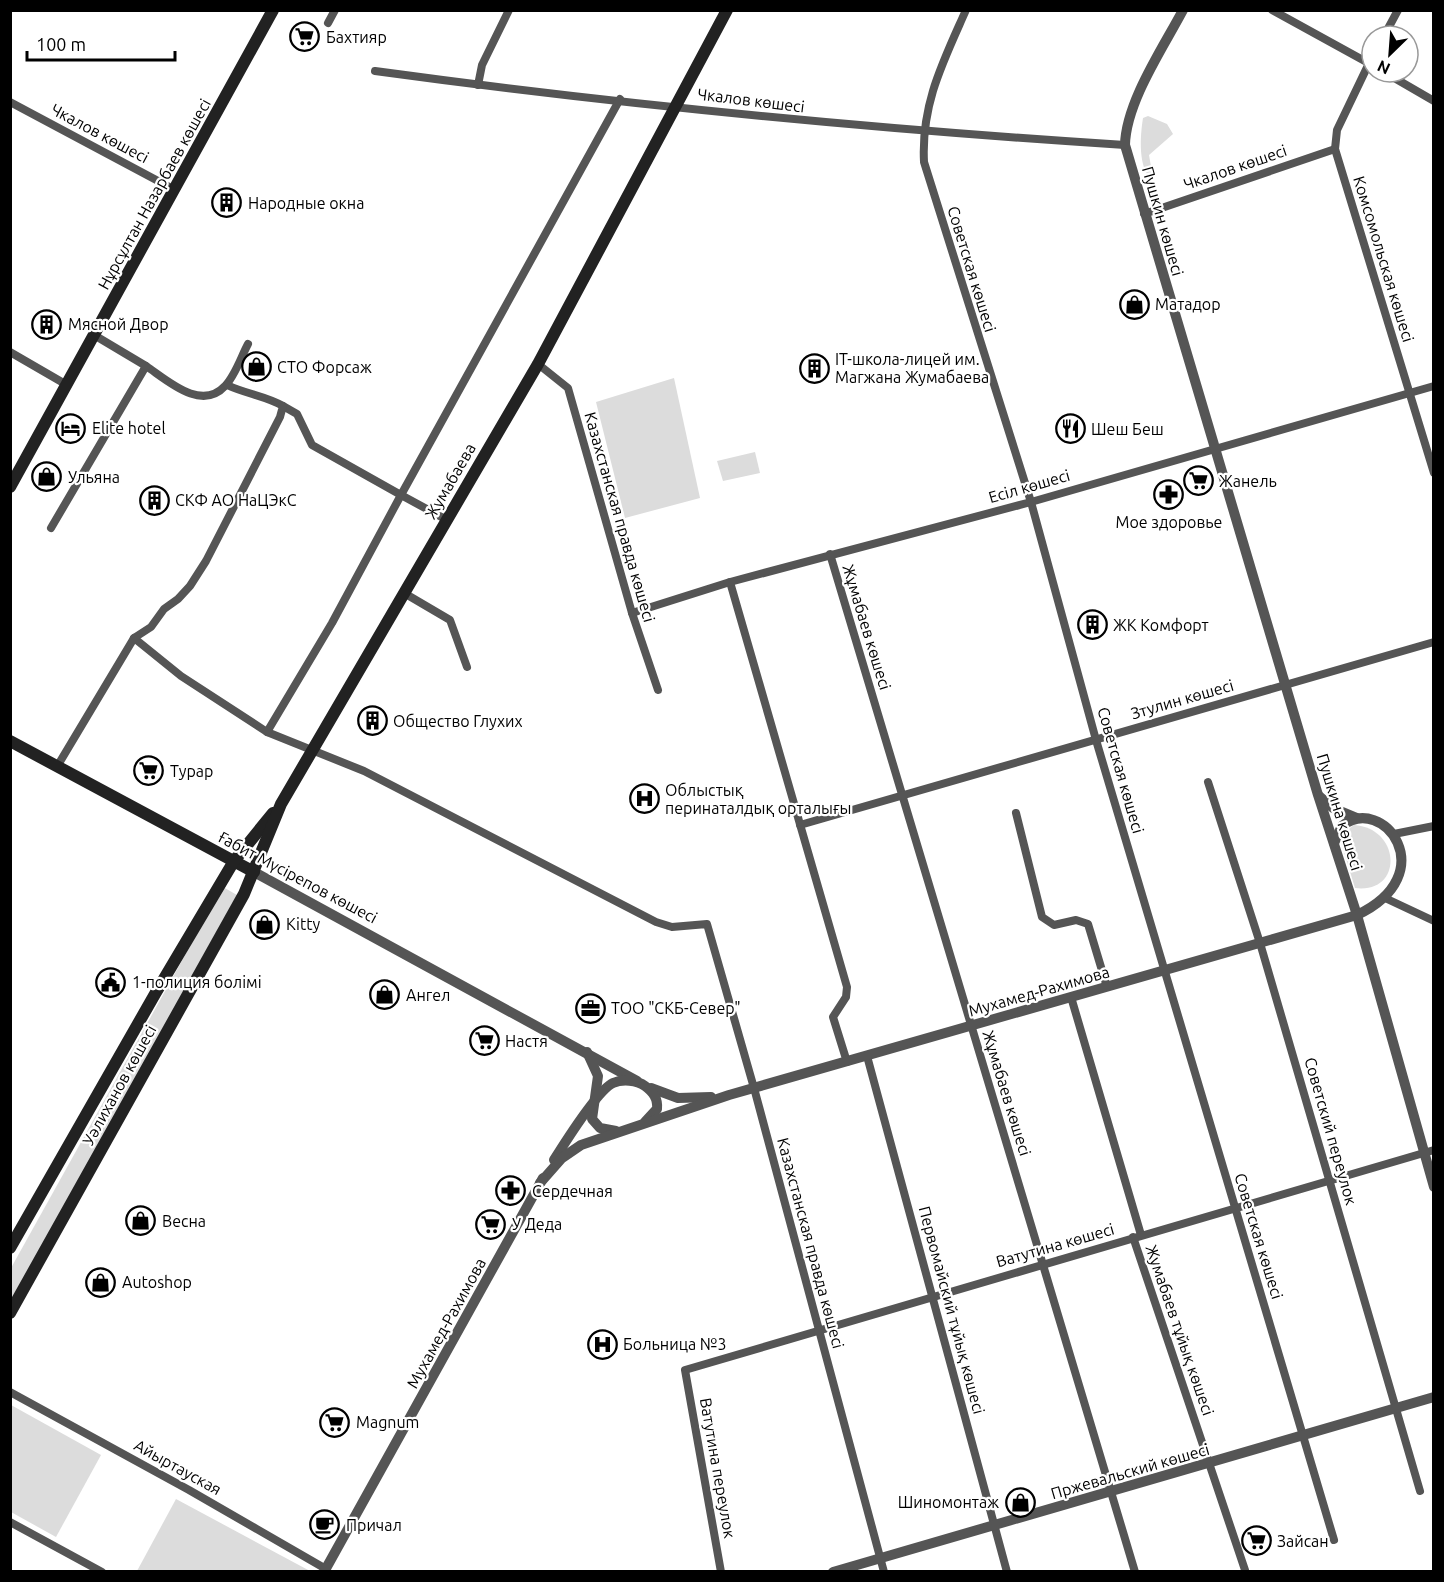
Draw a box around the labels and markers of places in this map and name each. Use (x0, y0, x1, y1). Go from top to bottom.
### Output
supermarket icon: Бахтияр (289, 21, 321, 53)
place label: Бахтияр (326, 28, 387, 46)
building icon: Народные окна (211, 187, 243, 219)
place label: Народные окна (248, 194, 364, 212)
shop icon: Матадор (1118, 288, 1150, 320)
place label: Матадор (1155, 295, 1221, 313)
building icon: Мясной Двор (31, 308, 63, 340)
place label: Мясной Двор (68, 315, 169, 333)
place label: IT-школа-лицей им. Магжана Жумабаева (835, 350, 989, 386)
shop icon: СТО Форсаж (240, 351, 272, 383)
building icon: IT-школа-лицей им. Магжана Жумабаева (798, 352, 830, 384)
place label: СТО Форсаж (277, 358, 372, 376)
hotel icon: Elite hotel (55, 412, 87, 444)
restaurant icon: Шеш Беш (1054, 413, 1086, 445)
place label: Elite hotel (92, 419, 166, 437)
place label: Шеш Беш (1091, 420, 1164, 438)
shop icon: Ульяна (31, 461, 63, 493)
supermarket icon: Жанель (1182, 465, 1214, 497)
place label: Ульяна (68, 468, 120, 486)
place label: Жанель (1219, 472, 1277, 490)
pharmacy icon: Мое здоровье (1153, 478, 1185, 510)
building icon: СКФ АО НаЦЭкС (138, 484, 170, 516)
place label: СКФ АО НаЦЭкС (175, 491, 297, 509)
place label: Мое здоровье (1116, 513, 1222, 531)
building icon: ЖК Комфорт (1076, 609, 1108, 641)
place label: ЖК Комфорт (1113, 616, 1209, 634)
building icon: Общество Глухих (356, 705, 388, 737)
place label: Общество Глухих (393, 712, 523, 730)
supermarket icon: Турар (133, 755, 165, 787)
place label: Турар (170, 762, 213, 780)
place label: Облыстық перинаталдық орталығы (665, 781, 851, 817)
hospital icon: Облыстық перинаталдық орталығы (628, 783, 660, 815)
shop icon: Kitty (249, 908, 281, 940)
place label: Kitty (286, 915, 321, 933)
public building icon: 1-полиция болiмi (95, 966, 127, 998)
place label: 1-полиция болiмi (132, 973, 262, 991)
shop icon: Ангел (369, 979, 401, 1011)
place label: Ангел (406, 986, 450, 1004)
office icon: ТОО "СКБ-Север" (574, 992, 606, 1024)
place label: ТОО "СКБ-Север" (611, 999, 741, 1017)
supermarket icon: Настя (468, 1025, 500, 1057)
place label: Настя (505, 1032, 548, 1050)
pharmacy icon: Сердечная (495, 1175, 527, 1207)
place label: Сердечная (532, 1182, 613, 1200)
shop icon: Весна (125, 1205, 157, 1237)
supermarket icon: У Деда (475, 1208, 507, 1240)
place label: Весна (162, 1212, 206, 1230)
place label: У Деда (512, 1215, 562, 1233)
shop icon: Autoshop (85, 1266, 117, 1298)
place label: Autoshop (122, 1273, 192, 1291)
hospital icon: Больница №3 (586, 1328, 618, 1360)
place label: Больница №3 (623, 1335, 727, 1353)
supermarket icon: Magnum (319, 1406, 351, 1438)
place label: Magnum (356, 1413, 419, 1431)
shop icon: Шиномонтаж (1004, 1486, 1036, 1518)
place label: Шиномонтаж (898, 1493, 999, 1511)
cafe icon: Причал (309, 1509, 341, 1541)
place label: Причал (346, 1516, 402, 1534)
supermarket icon: Зайсан (1240, 1525, 1272, 1557)
place label: Зайсан (1277, 1532, 1329, 1550)

